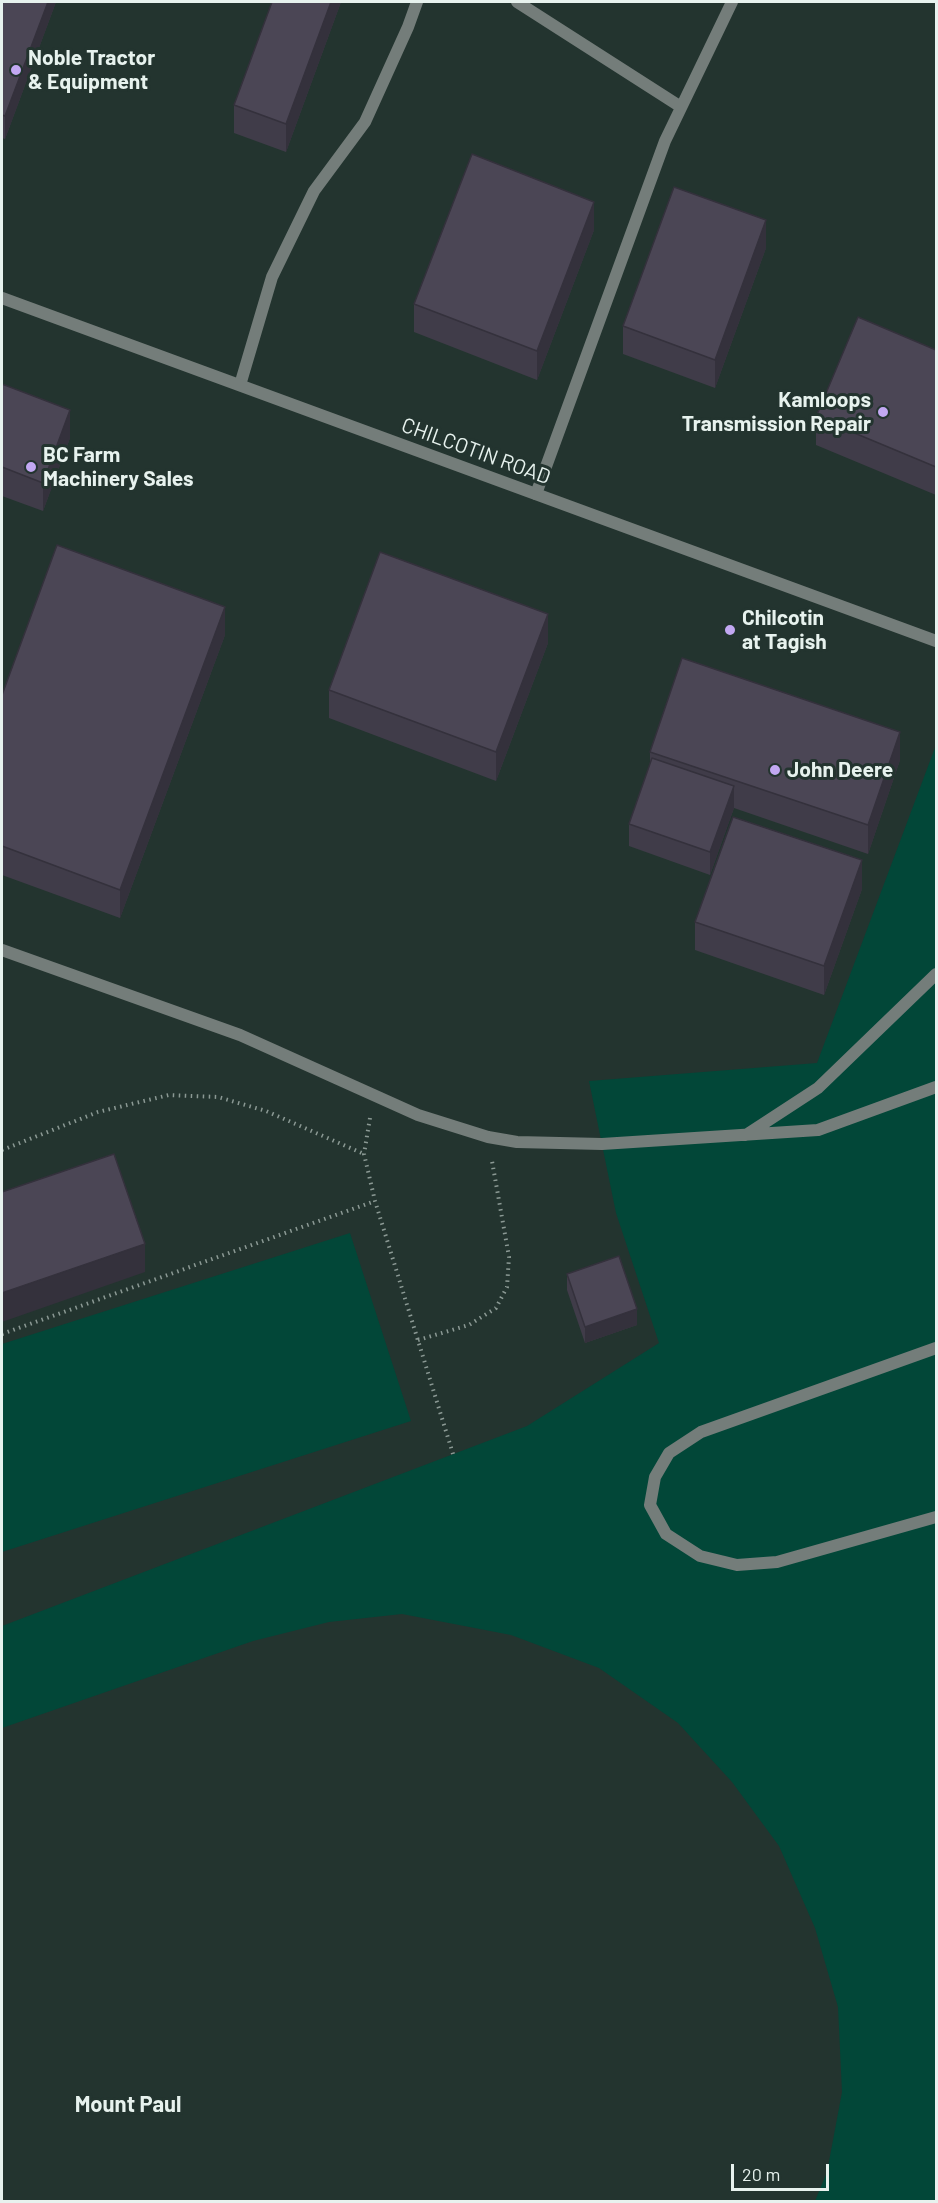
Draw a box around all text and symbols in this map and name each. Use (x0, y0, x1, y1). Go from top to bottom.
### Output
place label: Noble Tractor & Equipment (28, 45, 155, 95)
marker: Noble Tractor & Equipment (9, 63, 23, 77)
place label: Kamloops Transmission Repair (682, 387, 871, 437)
marker: Kamloops Transmission Repair (876, 405, 890, 419)
street label: CHILCOTIN ROAD (398, 412, 554, 490)
place label: BC Farm Machinery Sales (43, 442, 194, 492)
marker: BC Farm Machinery Sales (24, 460, 38, 474)
place label: Chilcotin at Tagish (742, 605, 827, 655)
marker: Chilcotin at Tagish (723, 623, 737, 637)
place label: John Deere (787, 757, 893, 783)
marker: John Deere (768, 763, 782, 777)
district label: Mount Paul (75, 2092, 181, 2118)
scale bar (734, 2152, 832, 2190)
text: 20 m (742, 2163, 780, 2185)

